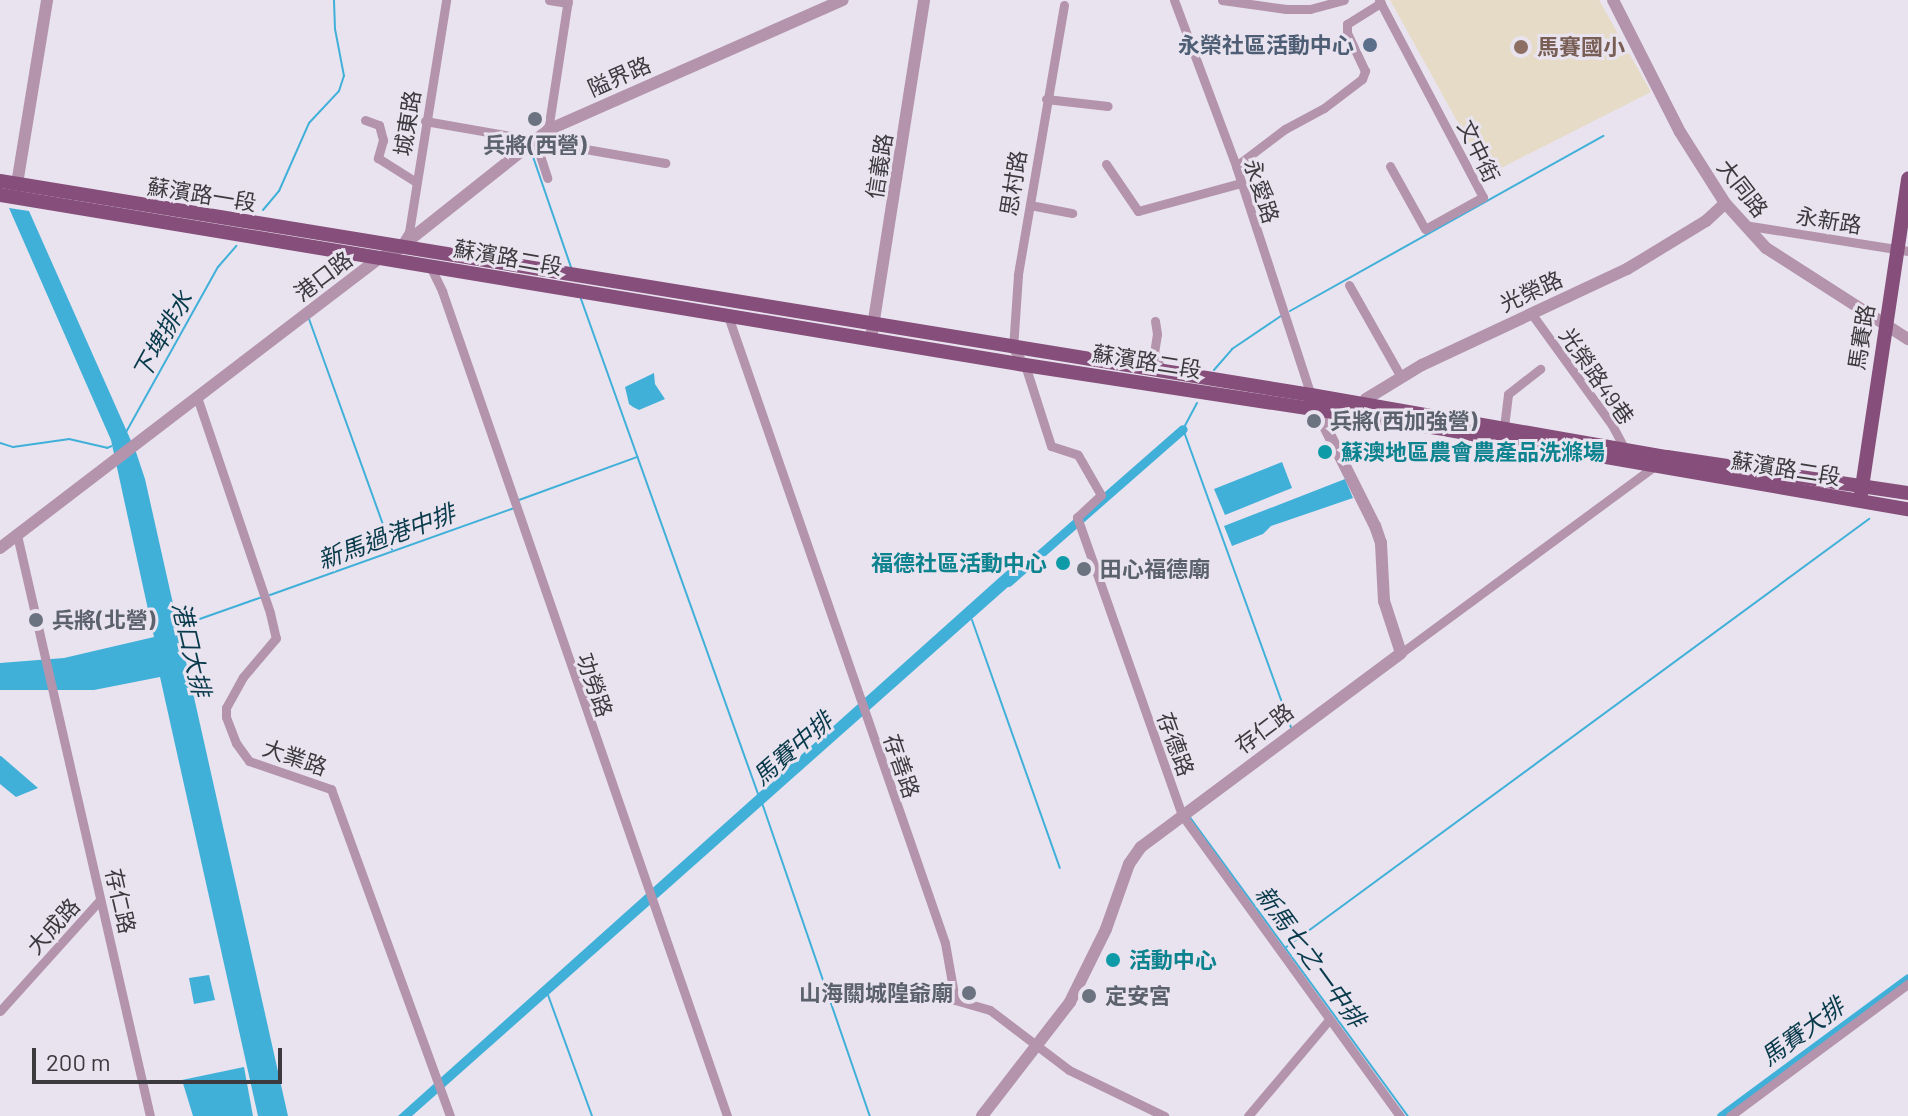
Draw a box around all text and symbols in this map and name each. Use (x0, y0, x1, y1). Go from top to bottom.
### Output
place label: 永榮社區活動中心 (1178, 32, 1354, 58)
place label: 馬賽國小 (1537, 34, 1625, 60)
marker: 永榮社區活動中心 (1361, 36, 1379, 54)
marker: 馬賽國小 (1512, 38, 1530, 56)
street label: 隘界路 (583, 51, 655, 101)
street label: 城東路 (389, 88, 425, 158)
marker: 兵將(西營) (526, 110, 544, 128)
street label: 文中街 (1453, 116, 1505, 186)
street label: 信義路 (861, 131, 897, 201)
place label: 兵將(西營) (483, 132, 587, 158)
street label: 思村路 (995, 148, 1031, 218)
street label: 大同路 (1712, 154, 1774, 222)
street label: 永愛路 (1239, 156, 1285, 226)
street label: 蘇濱路一段 (146, 172, 258, 216)
street label: 永新路 (1794, 202, 1864, 238)
street label: 蘇濱路二段 (452, 234, 564, 280)
street label: 港口路 (289, 246, 357, 306)
street label: 光榮路 (1496, 265, 1566, 317)
water label: 下埤排水 (126, 286, 198, 384)
street label: 馬賽路 (1843, 302, 1879, 372)
street label: 光榮路49巷 (1554, 323, 1640, 429)
street label: 蘇濱路二段 (1091, 339, 1203, 383)
place label: 兵將(西加強營) (1330, 408, 1477, 434)
marker: 兵將(西加強營) (1305, 412, 1323, 430)
place label: 蘇澳地區農會農產品洗滌場 (1341, 439, 1605, 465)
marker: 蘇澳地區農會農產品洗滌場 (1316, 443, 1334, 461)
street label: 蘇濱路二段 (1730, 446, 1842, 490)
water label: 新馬過港中排 (313, 498, 459, 574)
place label: 福德社區活動中心 (871, 550, 1047, 576)
marker: 福德社區活動中心 (1054, 554, 1072, 572)
place label: 田心福德廟 (1100, 556, 1210, 582)
marker: 田心福德廟 (1075, 560, 1093, 578)
water label: 港口大排 (167, 599, 217, 699)
place label: 兵將(北營) (52, 607, 155, 633)
marker: 兵將(北營) (27, 611, 45, 629)
street label: 功勞路 (572, 650, 618, 720)
street label: 存仁路 (1230, 698, 1298, 758)
water label: 馬賽中排 (746, 706, 838, 790)
street label: 存德路 (1152, 708, 1200, 780)
street label: 存善路 (879, 731, 925, 801)
street label: 大業路 (260, 734, 330, 780)
street label: 存仁路 (101, 866, 141, 936)
water label: 新馬七之一中排 (1250, 880, 1372, 1032)
street label: 大成路 (21, 893, 85, 959)
place label: 活動中心 (1129, 947, 1217, 973)
marker: 活動中心 (1104, 951, 1122, 969)
place label: 山海關城隍爺廟 (799, 980, 953, 1006)
place label: 定安宮 (1105, 983, 1171, 1009)
marker: 山海關城隍爺廟 (960, 984, 978, 1002)
marker: 定安宮 (1080, 987, 1098, 1005)
water label: 馬賽大排 (1755, 991, 1849, 1071)
scale bar (36, 1032, 286, 1082)
text: 200 m (46, 1047, 111, 1076)

